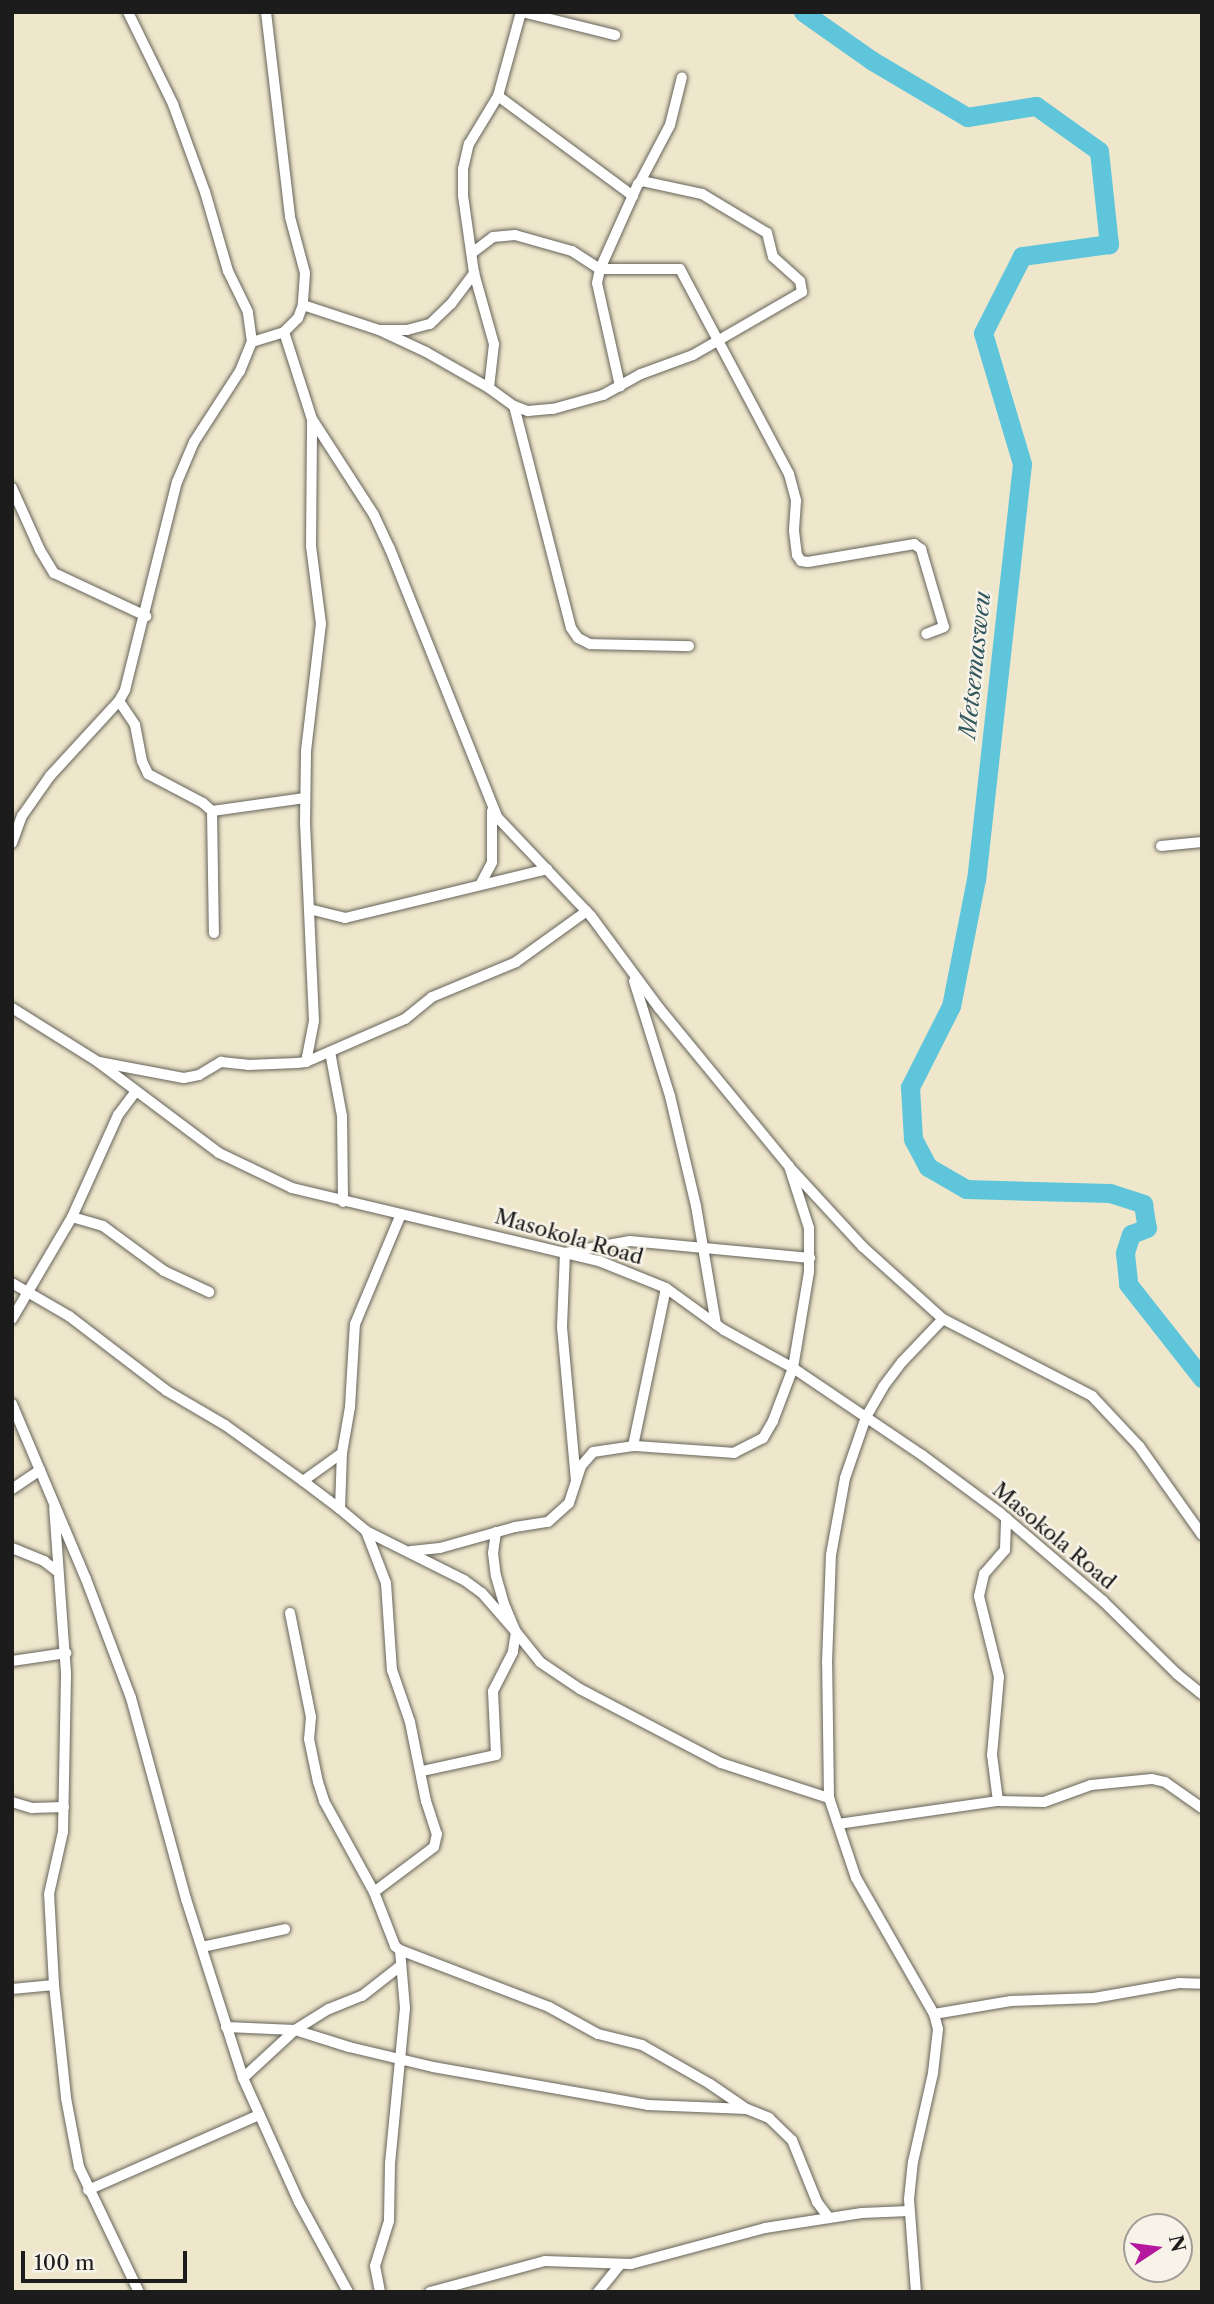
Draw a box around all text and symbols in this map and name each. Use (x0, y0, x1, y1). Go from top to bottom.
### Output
water label: Metsemasweu (954, 590, 996, 740)
street label: Masokola Road (492, 1204, 646, 1270)
street label: Masokola Road (987, 1477, 1121, 1595)
north arrow (1123, 2213, 1193, 2283)
text: N (1164, 2233, 1190, 2254)
scale bar (24, 2238, 191, 2282)
text: 100 m (34, 2250, 95, 2275)

